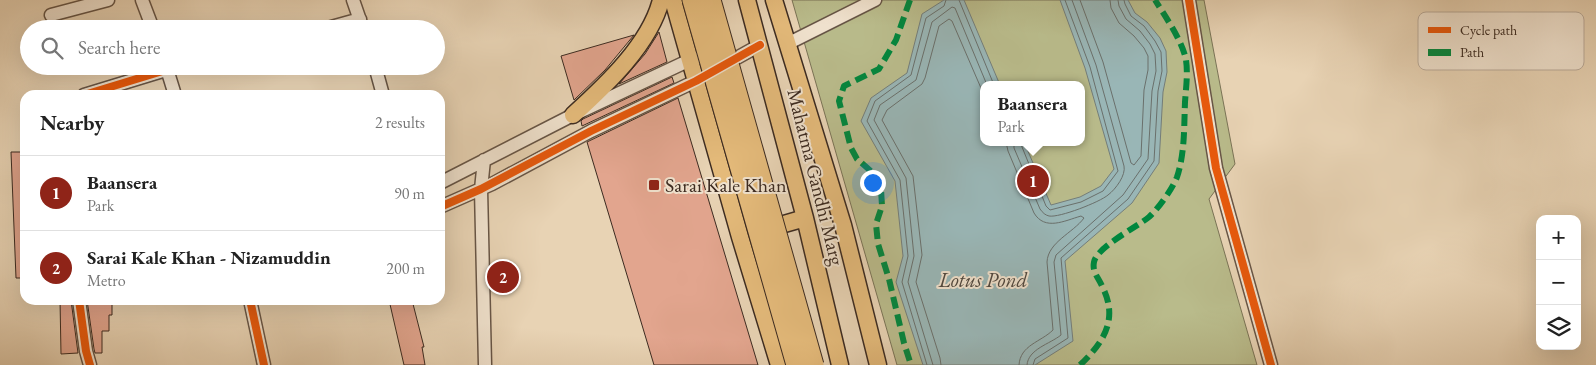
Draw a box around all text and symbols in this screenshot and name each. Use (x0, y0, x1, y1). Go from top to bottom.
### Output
legend (1418, 12, 1584, 70)
search box (20, 20, 445, 75)
text: Cycle path (1460, 21, 1517, 39)
icon: search (38, 34, 66, 62)
text: Search here (78, 35, 160, 60)
text: Path (1460, 43, 1484, 61)
popup (980, 81, 1085, 146)
street label: Mahatma Gandhi Marg (781, 86, 851, 268)
text: Baansera (997, 91, 1068, 116)
text: Nearby (40, 109, 104, 136)
text: 2 results (375, 112, 425, 133)
text: Park (997, 116, 1025, 137)
pin: 1 (1017, 162, 1049, 200)
text: Baansera (87, 170, 157, 195)
your location (860, 170, 886, 196)
place label: Sarai Kale Khan (665, 172, 787, 198)
marker: Sarai Kale Khan (647, 178, 661, 192)
text: 1 (52, 183, 60, 204)
text: 90 m (394, 183, 425, 204)
text: Park (87, 195, 114, 216)
map controls (1536, 215, 1581, 350)
button: + (1536, 215, 1581, 260)
text: Sarai Kale Khan - Nizamuddin (87, 245, 331, 270)
text: 2 (52, 258, 60, 279)
text: 200 m (386, 258, 425, 279)
pin: 2 (487, 258, 519, 296)
button: − (1536, 260, 1581, 305)
water label: Lotus Pond (938, 266, 1028, 293)
text: Metro (87, 270, 126, 291)
button: layers (1536, 305, 1581, 350)

